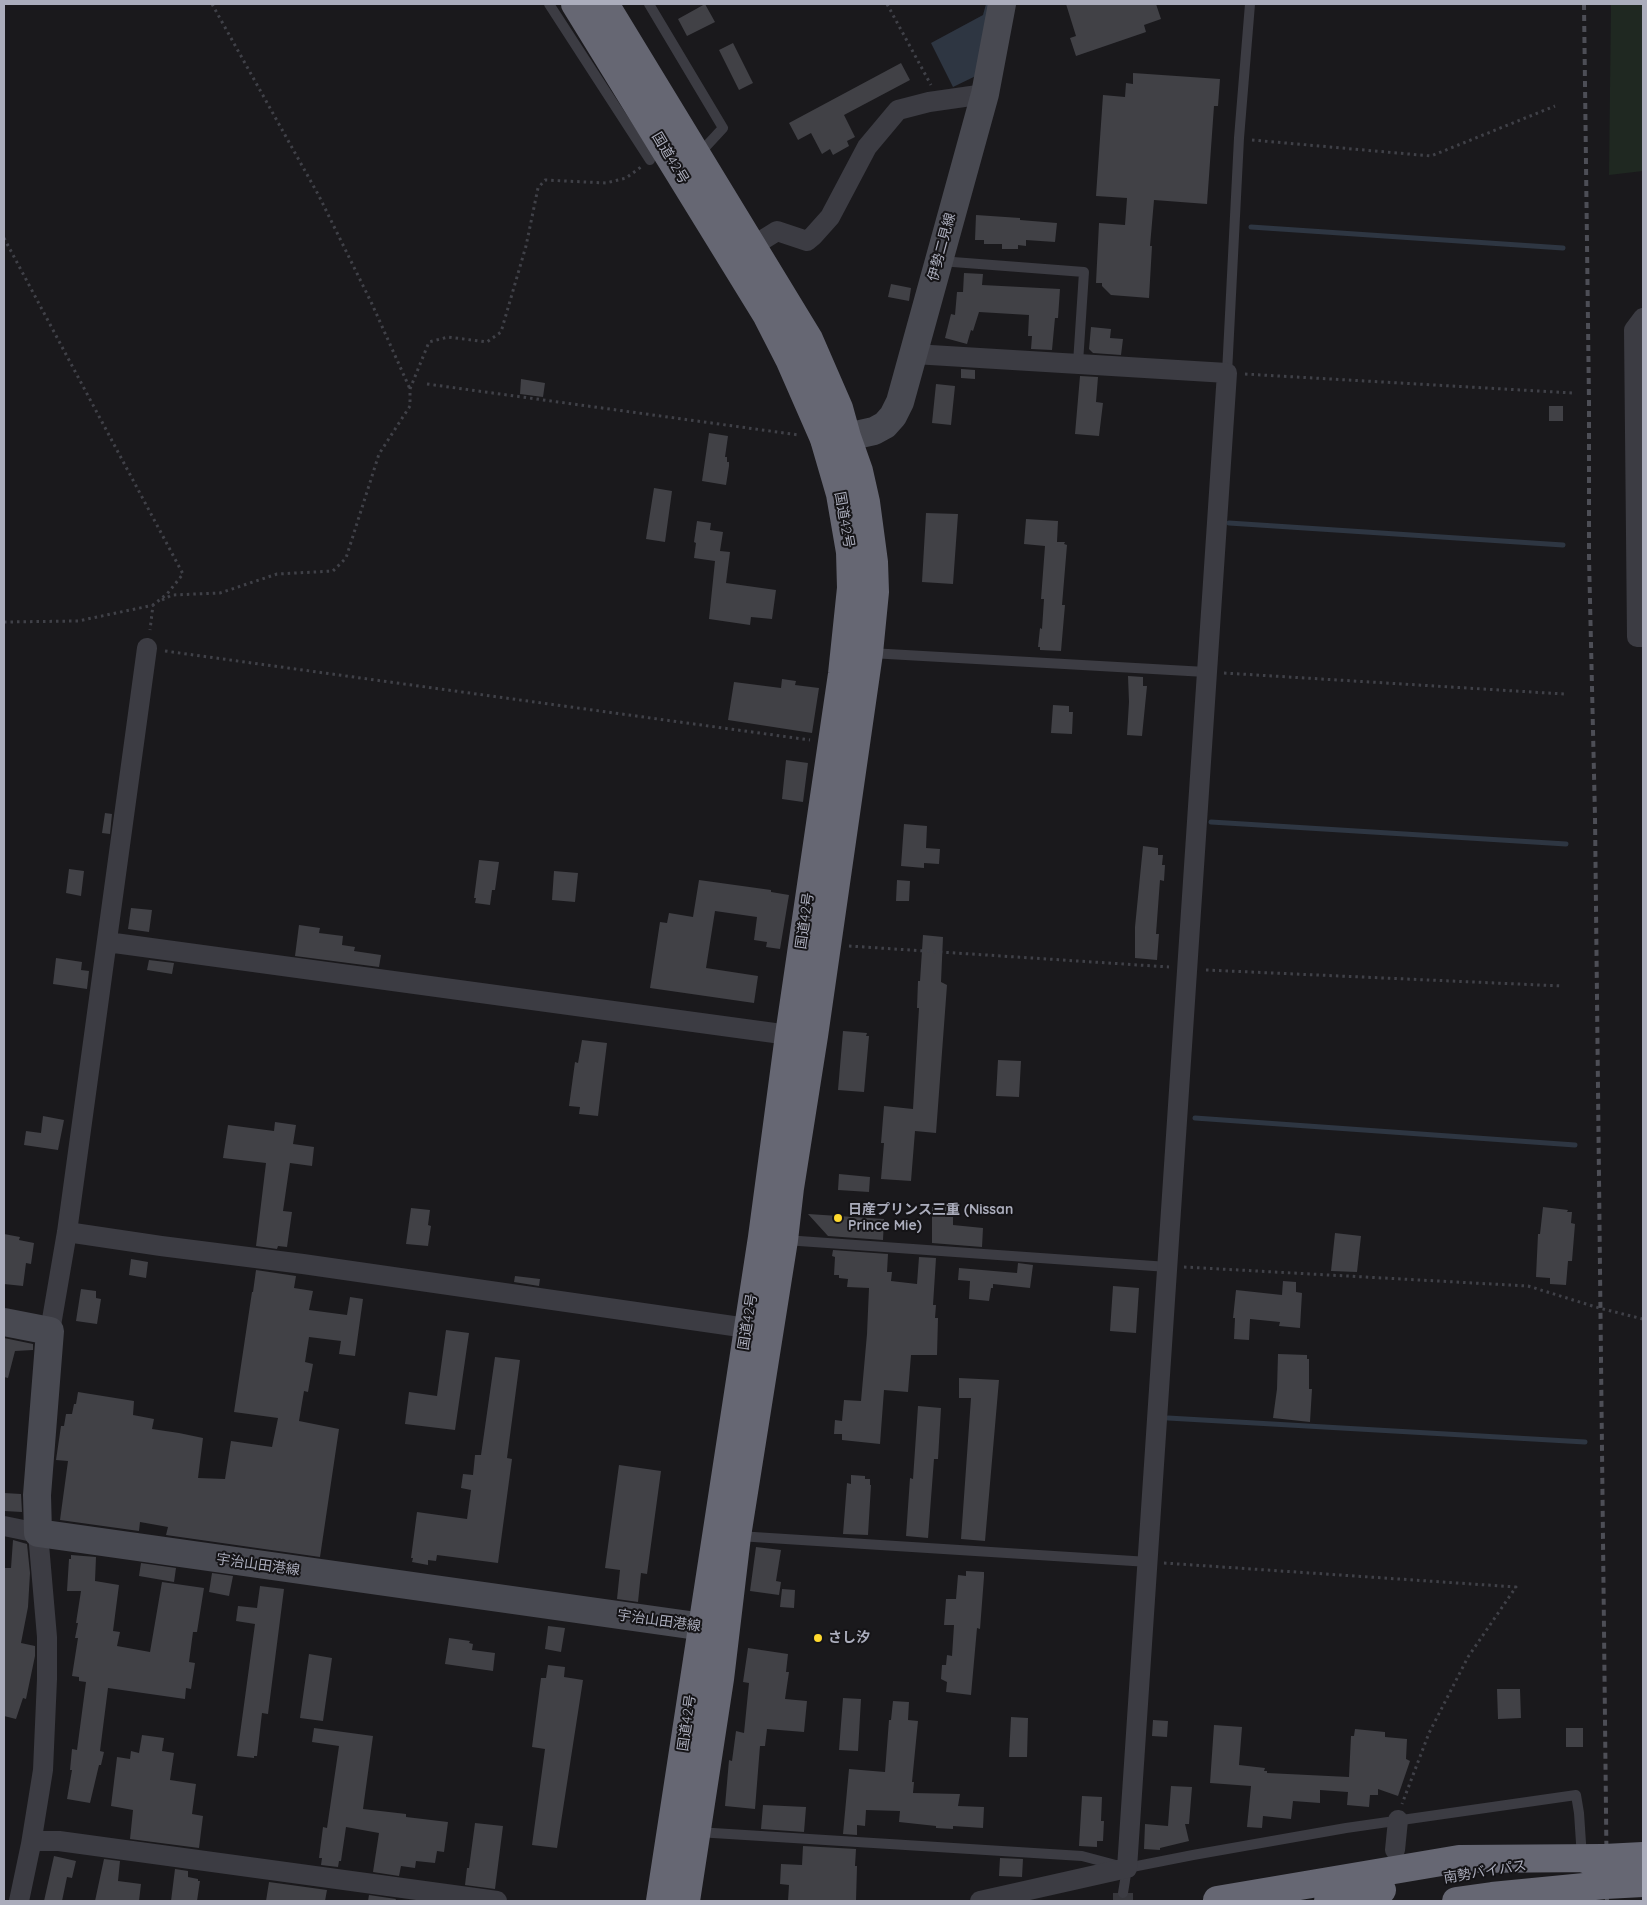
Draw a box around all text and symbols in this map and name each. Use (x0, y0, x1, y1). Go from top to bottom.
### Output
street label: 国道42号 (648, 129, 692, 187)
street label: 伊勢二見線 (925, 211, 959, 283)
street label: 国道42号 (831, 490, 857, 550)
street label: 国道42号 (793, 892, 817, 950)
place label: 日産プリンス三重 (Nissan Prince Mie) (848, 1202, 1013, 1234)
marker: 日産プリンス三重 (Nissan Prince Mie) (832, 1212, 844, 1224)
street label: 国道42号 (735, 1292, 761, 1352)
street label: 宇治山田港線 (215, 1551, 301, 1579)
street label: 宇治山田港線 (616, 1607, 702, 1635)
place label: さし汐 (828, 1630, 870, 1646)
marker: さし汐 (812, 1632, 824, 1644)
street label: 国道42号 (675, 1694, 699, 1752)
street label: 南勢バイパス (1442, 1857, 1528, 1887)

